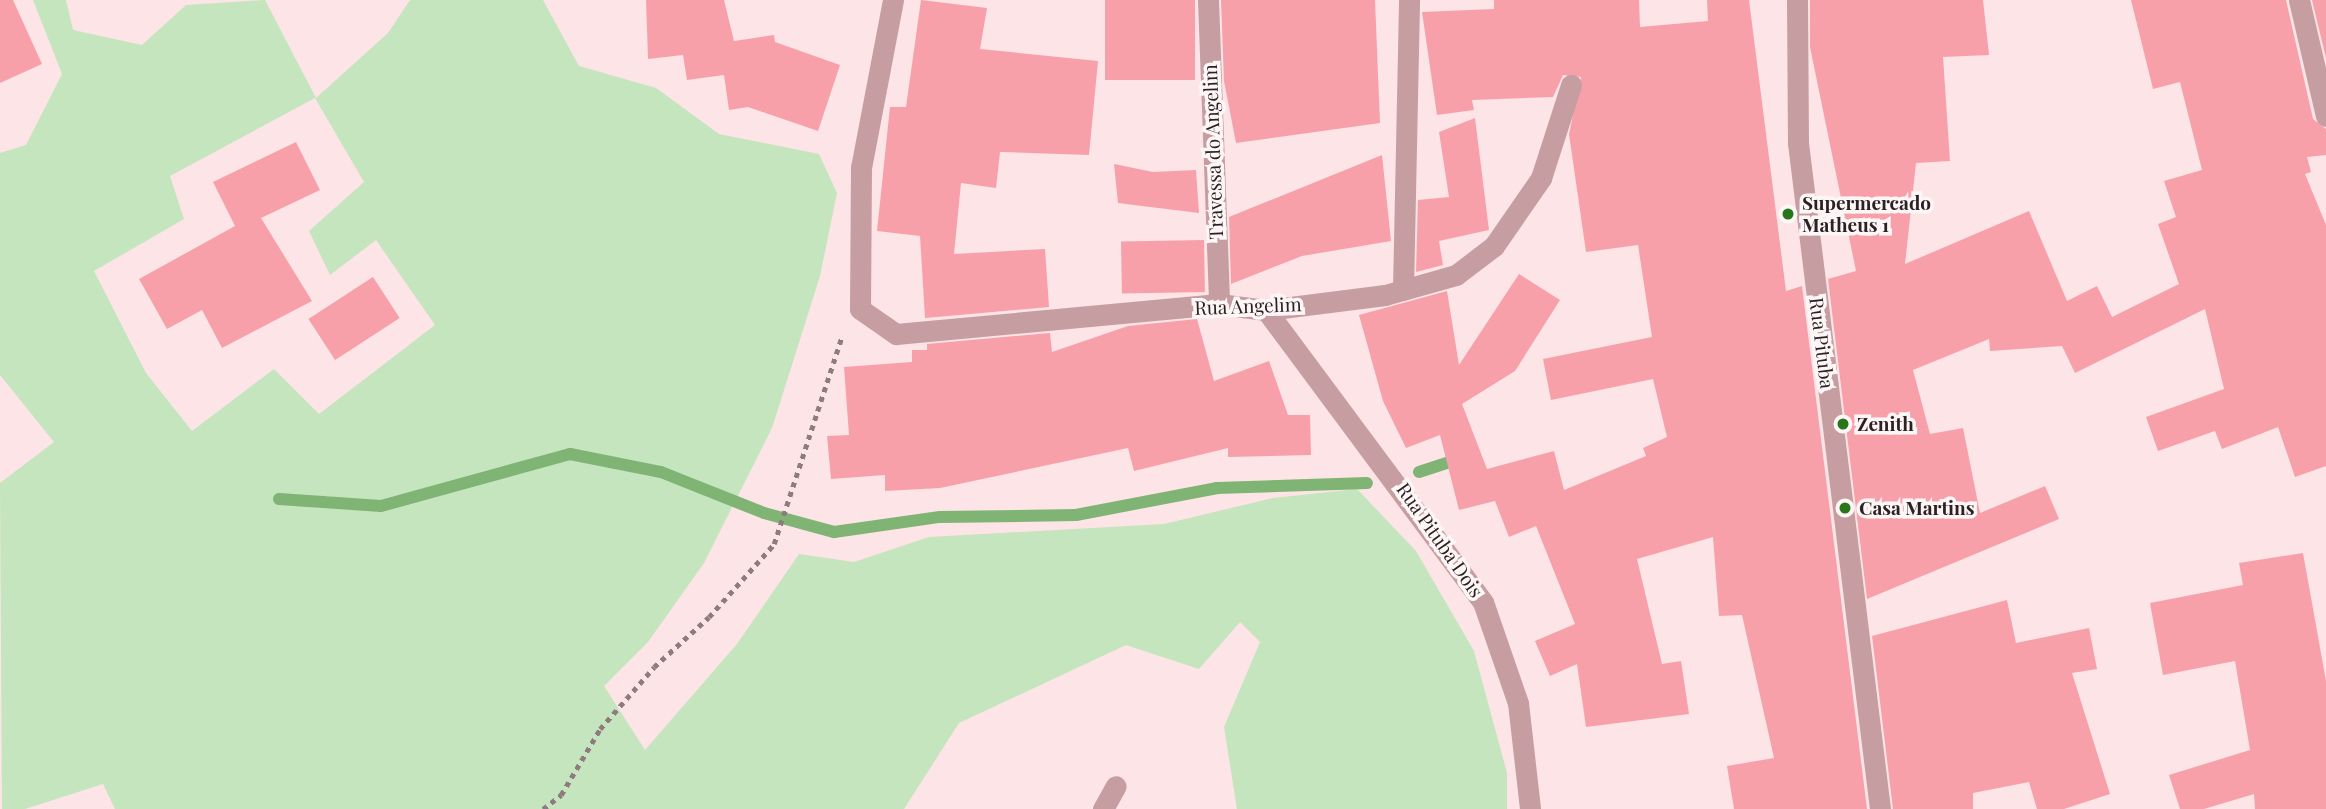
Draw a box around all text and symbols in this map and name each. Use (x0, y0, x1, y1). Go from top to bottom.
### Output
street label: Travessa do Angelim (1199, 64, 1227, 240)
place label: Supermercado Matheus 1 (1802, 192, 1931, 236)
marker: Supermercado Matheus 1 (1780, 206, 1796, 222)
street label: Rua Angelim (1194, 293, 1302, 319)
street label: Rua Pituba (1805, 296, 1839, 390)
place label: Zenith (1857, 413, 1914, 435)
marker: Zenith (1835, 416, 1851, 432)
street label: Rua Pituba Dois (1392, 478, 1488, 602)
place label: Casa Martins (1859, 497, 1975, 519)
marker: Casa Martins (1837, 500, 1853, 516)

